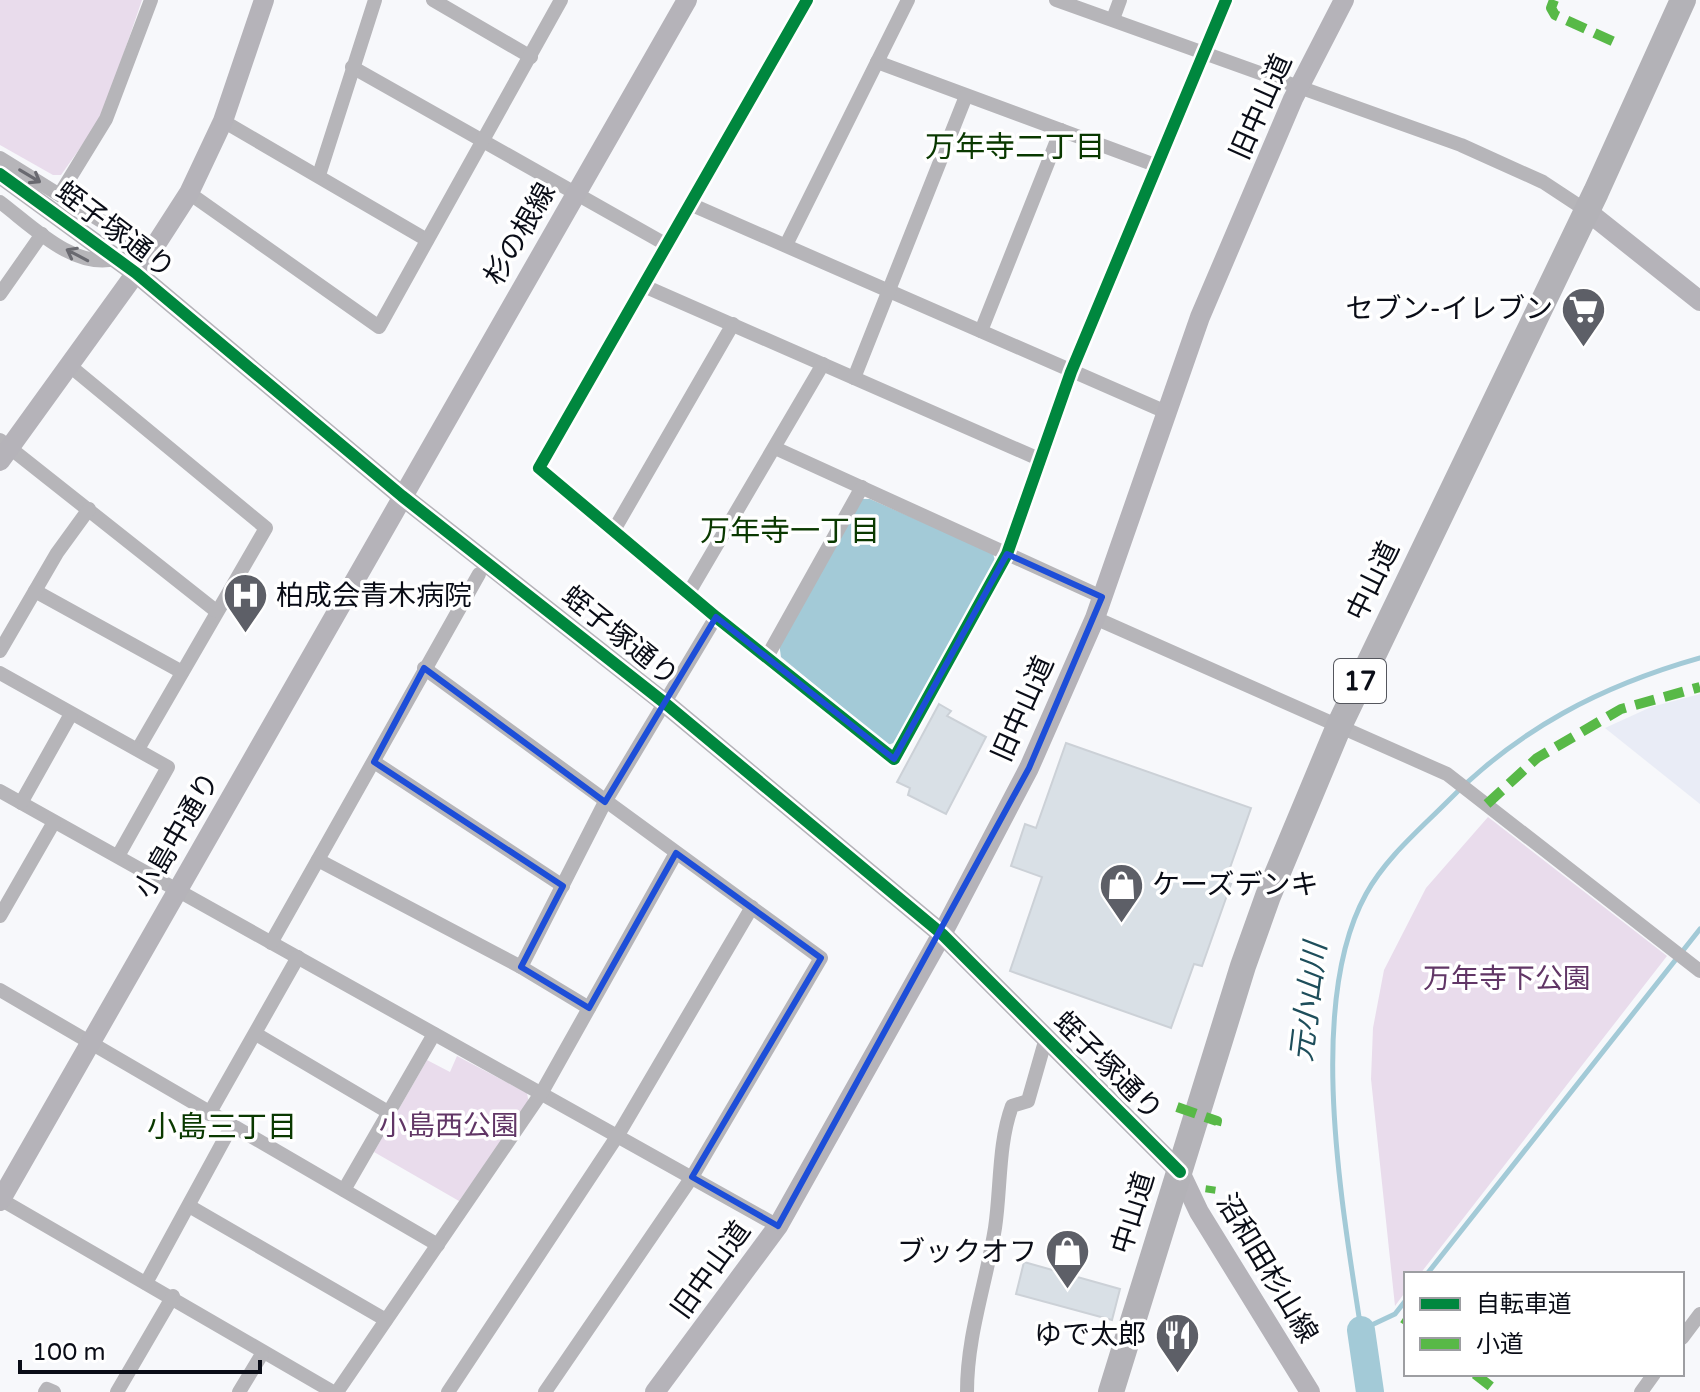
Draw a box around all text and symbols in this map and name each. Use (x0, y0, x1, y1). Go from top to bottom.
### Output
street label: 旧中山道 (1223, 49, 1299, 165)
district label: 万年寺二丁目 (925, 129, 1105, 166)
one-way arrow (18, 168, 41, 184)
street label: 蛭子塚通り (49, 174, 181, 286)
street label: 杉の根線 (477, 177, 563, 291)
one-way arrow (66, 246, 89, 262)
supermarket icon: セブン-イレブン (1560, 285, 1608, 348)
place label: セブン-イレブン (1346, 292, 1553, 326)
district label: 万年寺一丁目 (700, 513, 880, 550)
street label: 中山道 (1339, 536, 1407, 626)
hospital icon: 柏成会青木病院 (221, 572, 269, 635)
place label: 柏成会青木病院 (276, 579, 472, 613)
street label: 蛭子塚通り (555, 579, 685, 693)
street label: 旧中山道 (985, 651, 1061, 767)
road number: 17 (1334, 659, 1386, 703)
street label: 小島中通り (127, 766, 227, 904)
shop icon: ケーズデンキ (1097, 861, 1145, 924)
place label: ケーズデンキ (1152, 868, 1319, 902)
water label: 元小山川 (1283, 937, 1335, 1064)
park label: 万年寺下公園 (1423, 962, 1591, 996)
street label: 蛭子塚通り (1046, 1004, 1170, 1128)
district label: 小島三丁目 (147, 1109, 297, 1146)
park label: 小島西公園 (379, 1109, 519, 1143)
street label: 中山道 (1104, 1168, 1162, 1258)
street label: 沼和田杉山線 (1209, 1187, 1325, 1349)
street label: 旧中山道 (664, 1215, 758, 1325)
shop icon: ブックオフ (1044, 1228, 1092, 1291)
place label: ブックオフ (897, 1235, 1037, 1269)
legend (1404, 1272, 1684, 1376)
text: 自転車道 (1476, 1290, 1572, 1319)
restaurant icon: ゆで太郎 (1153, 1311, 1201, 1374)
place label: ゆで太郎 (1034, 1318, 1146, 1352)
scale bar (20, 1324, 260, 1374)
text: 小道 (1476, 1330, 1524, 1359)
text: 100 m (32, 1338, 106, 1367)

